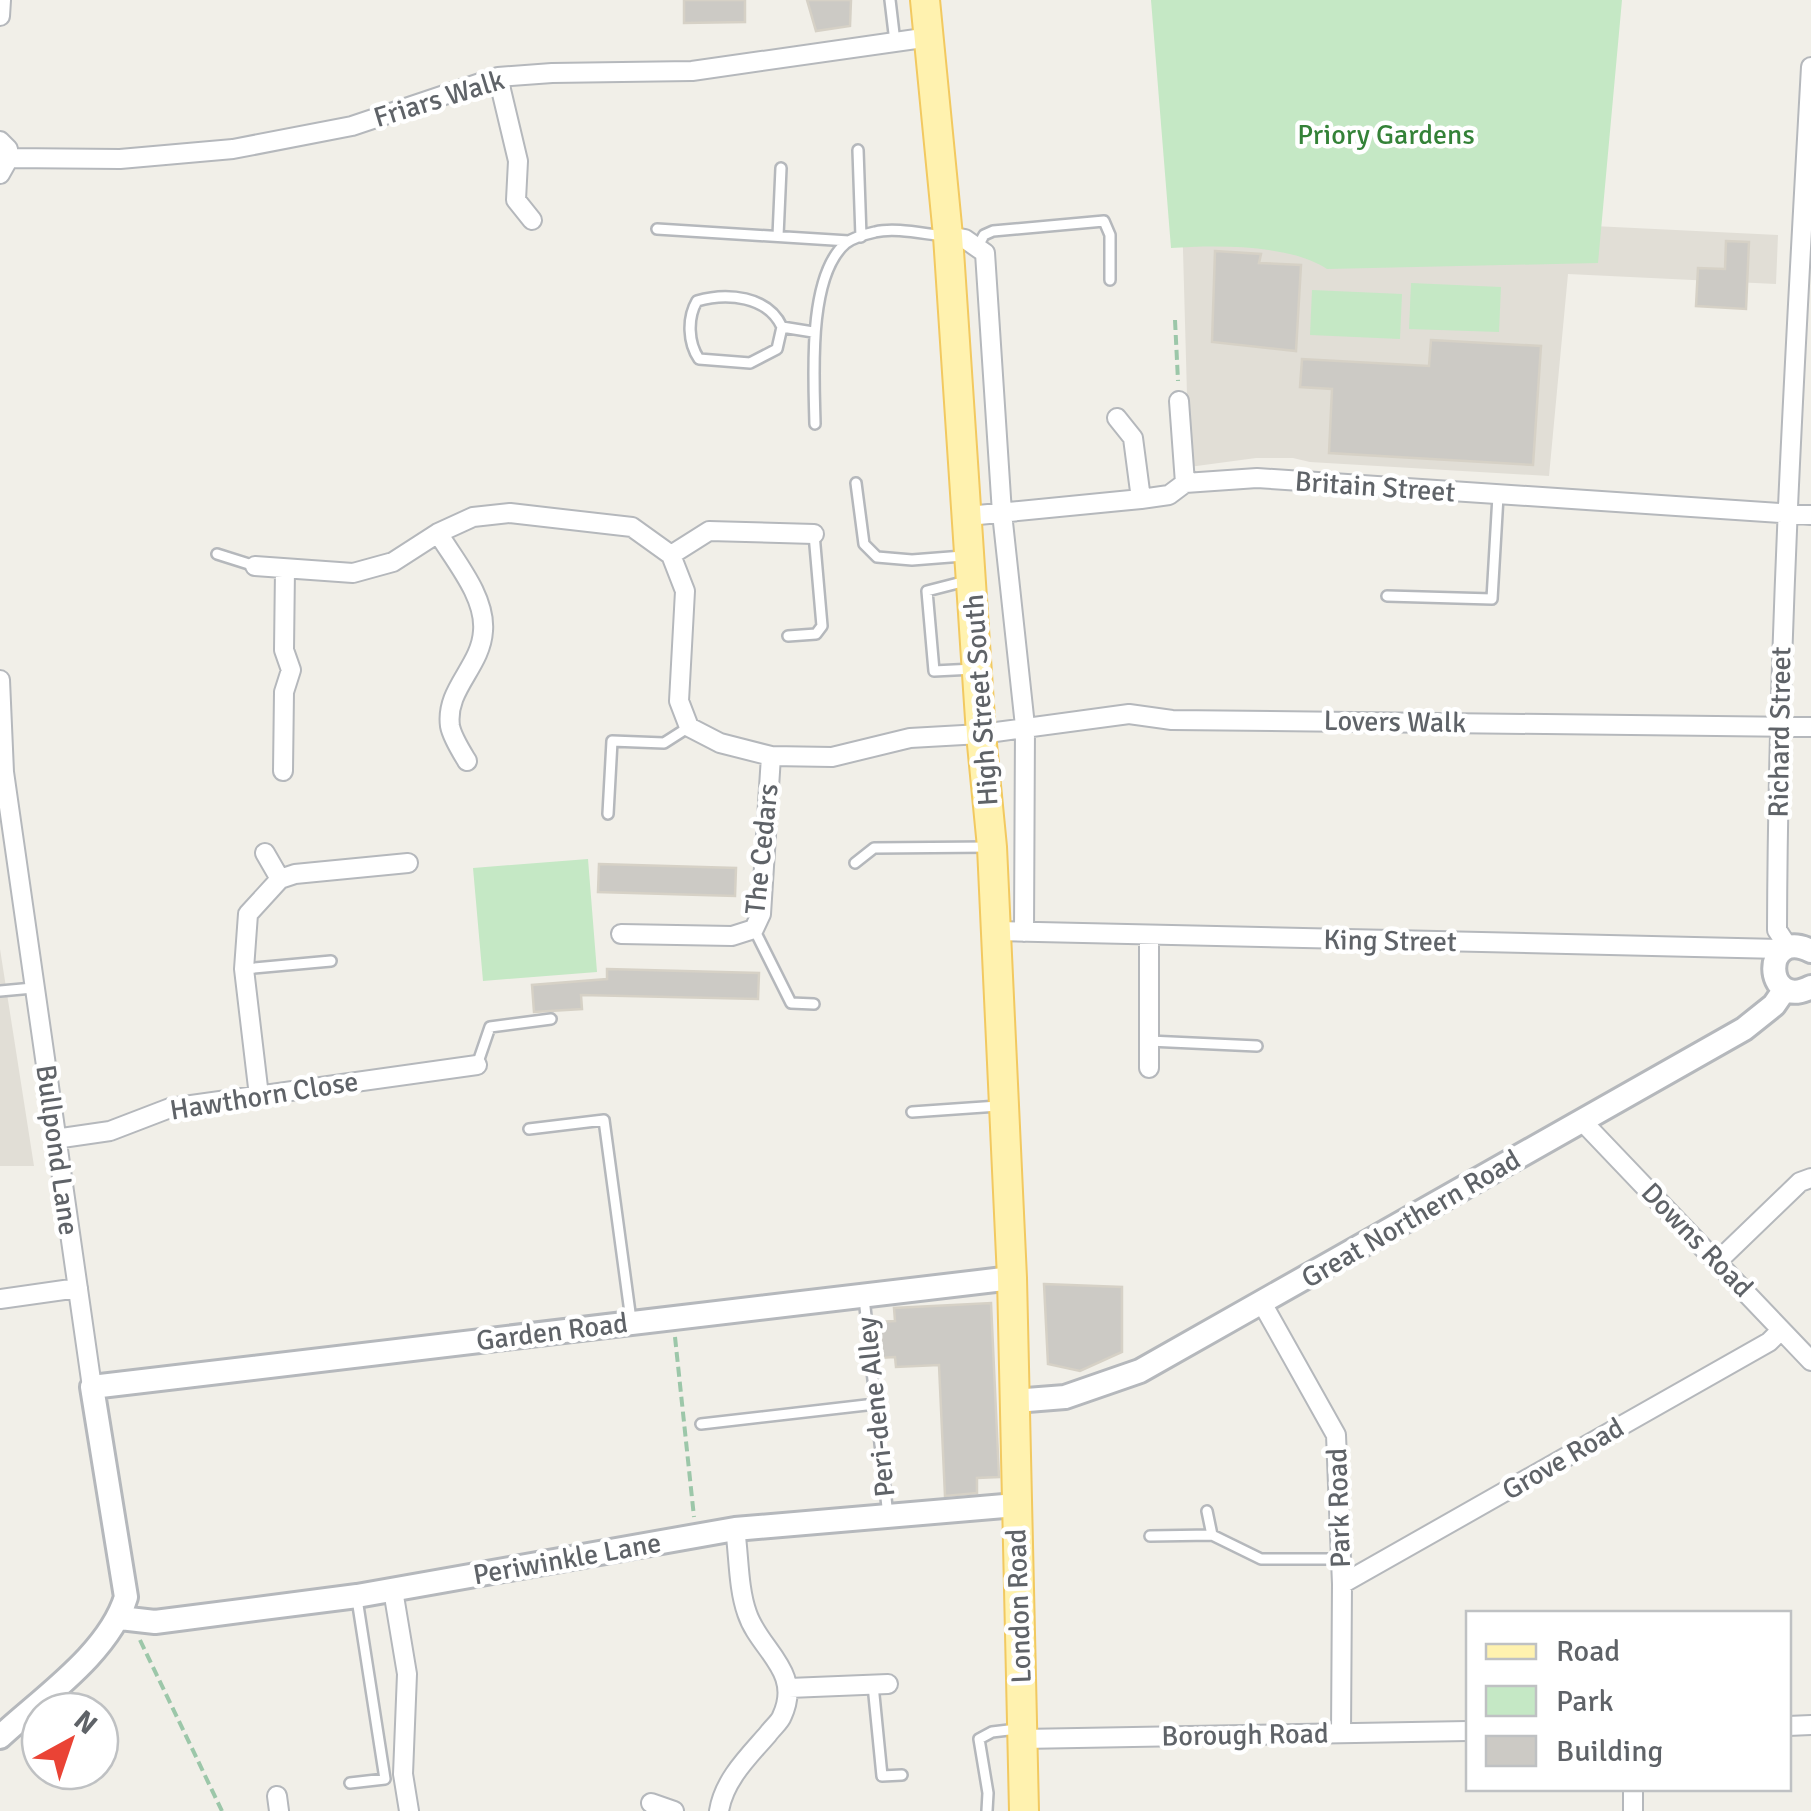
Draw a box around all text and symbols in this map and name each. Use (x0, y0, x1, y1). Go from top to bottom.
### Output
street label: Friars Walk (370, 63, 508, 135)
park label: Priory Gardens (1297, 118, 1475, 152)
street label: Britain Street (1294, 464, 1457, 510)
street label: High Street South (957, 593, 1005, 807)
street label: Richard Street (1762, 646, 1798, 818)
street label: Lovers Walk (1323, 704, 1467, 740)
street label: The Cedars (738, 782, 786, 916)
street label: King Street (1323, 923, 1457, 959)
street label: Bullpond Lane (28, 1063, 86, 1237)
street label: Hawthorn Close (167, 1064, 361, 1128)
street label: Great Northern Road (1296, 1143, 1526, 1295)
street label: Downs Road (1634, 1176, 1760, 1304)
street label: Garden Road (474, 1306, 630, 1358)
street label: Peri-dene Alley (850, 1315, 902, 1499)
street label: Grove Road (1496, 1411, 1630, 1507)
street label: Park Road (1320, 1447, 1358, 1569)
street label: Periwinkle Lane (470, 1526, 664, 1592)
street label: London Road (999, 1528, 1039, 1684)
legend (1466, 1611, 1791, 1791)
text: Road (1556, 1633, 1620, 1670)
text: Park (1556, 1683, 1614, 1720)
north arrow (20, 1691, 120, 1791)
text: N (67, 1703, 104, 1742)
street label: Borough Road (1161, 1717, 1329, 1753)
text: Building (1556, 1733, 1663, 1770)

